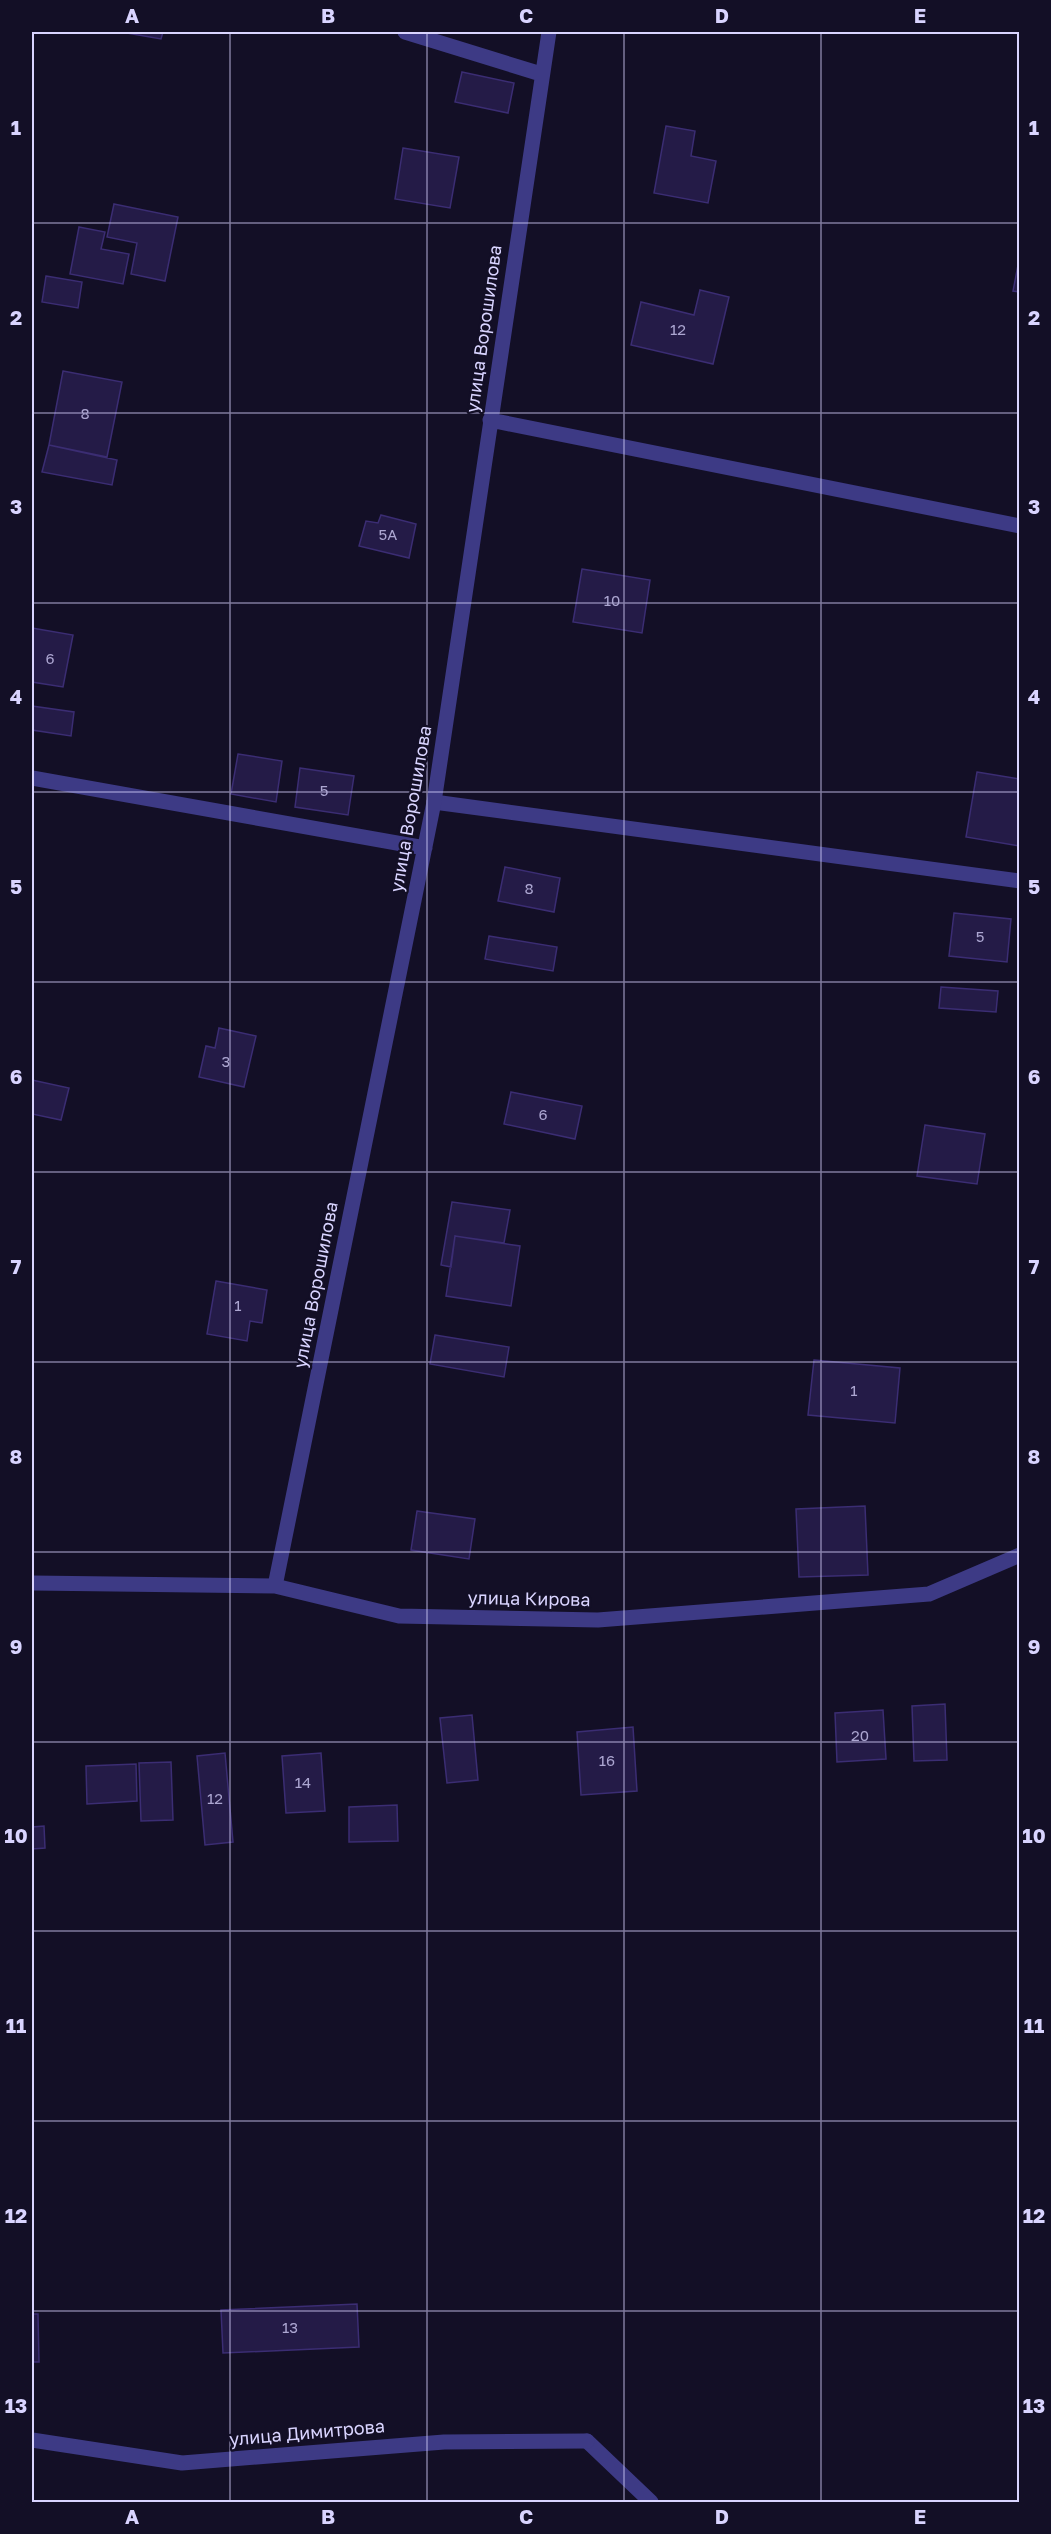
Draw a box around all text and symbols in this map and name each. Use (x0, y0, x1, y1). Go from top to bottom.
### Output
text: A (125, 3, 139, 27)
text: B (321, 3, 335, 27)
text: C (519, 3, 533, 27)
text: D (715, 3, 729, 27)
text: E (914, 3, 926, 27)
text: 1 (11, 115, 21, 139)
text: 1 (1029, 115, 1039, 139)
street label: улица Ворошилова (460, 244, 506, 414)
text: 2 (10, 305, 22, 329)
text: 2 (1028, 305, 1040, 329)
house number: 12 (670, 320, 686, 338)
house number: 8 (80, 404, 90, 422)
text: 3 (10, 494, 22, 518)
text: 3 (1028, 494, 1040, 518)
house number: 5А (379, 525, 397, 543)
house number: 10 (604, 591, 620, 609)
house number: 6 (45, 649, 55, 667)
text: 4 (10, 684, 22, 708)
text: 4 (1028, 684, 1040, 708)
street label: улица Ворошилова (384, 724, 436, 894)
house number: 5 (320, 781, 328, 799)
text: 5 (10, 874, 22, 898)
text: 5 (1028, 874, 1040, 898)
house number: 8 (524, 879, 534, 897)
house number: 5 (976, 927, 984, 945)
house number: 3 (222, 1052, 230, 1070)
text: 6 (10, 1064, 22, 1088)
text: 6 (1028, 1064, 1040, 1088)
house number: 6 (538, 1105, 548, 1123)
street label: улица Ворошилова (288, 1200, 342, 1370)
text: 7 (11, 1254, 22, 1278)
text: 7 (1029, 1254, 1040, 1278)
house number: 1 (234, 1296, 242, 1314)
house number: 1 (850, 1381, 858, 1399)
text: 8 (10, 1444, 22, 1468)
text: 8 (1028, 1444, 1040, 1468)
street label: улица Кирова (467, 1586, 591, 1610)
text: 9 (10, 1634, 22, 1658)
text: 9 (1028, 1634, 1040, 1658)
house number: 20 (851, 1726, 869, 1744)
house number: 16 (599, 1751, 615, 1769)
house number: 14 (295, 1773, 311, 1791)
house number: 12 (207, 1789, 223, 1807)
text: 10 (4, 1823, 28, 1847)
text: 10 (1022, 1823, 1046, 1847)
text: 11 (6, 2013, 26, 2037)
text: 11 (1024, 2013, 1044, 2037)
text: 12 (5, 2203, 27, 2227)
text: 12 (1023, 2203, 1045, 2227)
house number: 13 (282, 2318, 298, 2336)
text: 13 (5, 2393, 27, 2417)
text: 13 (1023, 2393, 1045, 2417)
street label: улица Димитрова (228, 2414, 386, 2450)
text: A (125, 2504, 139, 2528)
text: B (321, 2504, 335, 2528)
text: C (519, 2504, 533, 2528)
text: D (715, 2504, 729, 2528)
text: E (914, 2504, 926, 2528)

